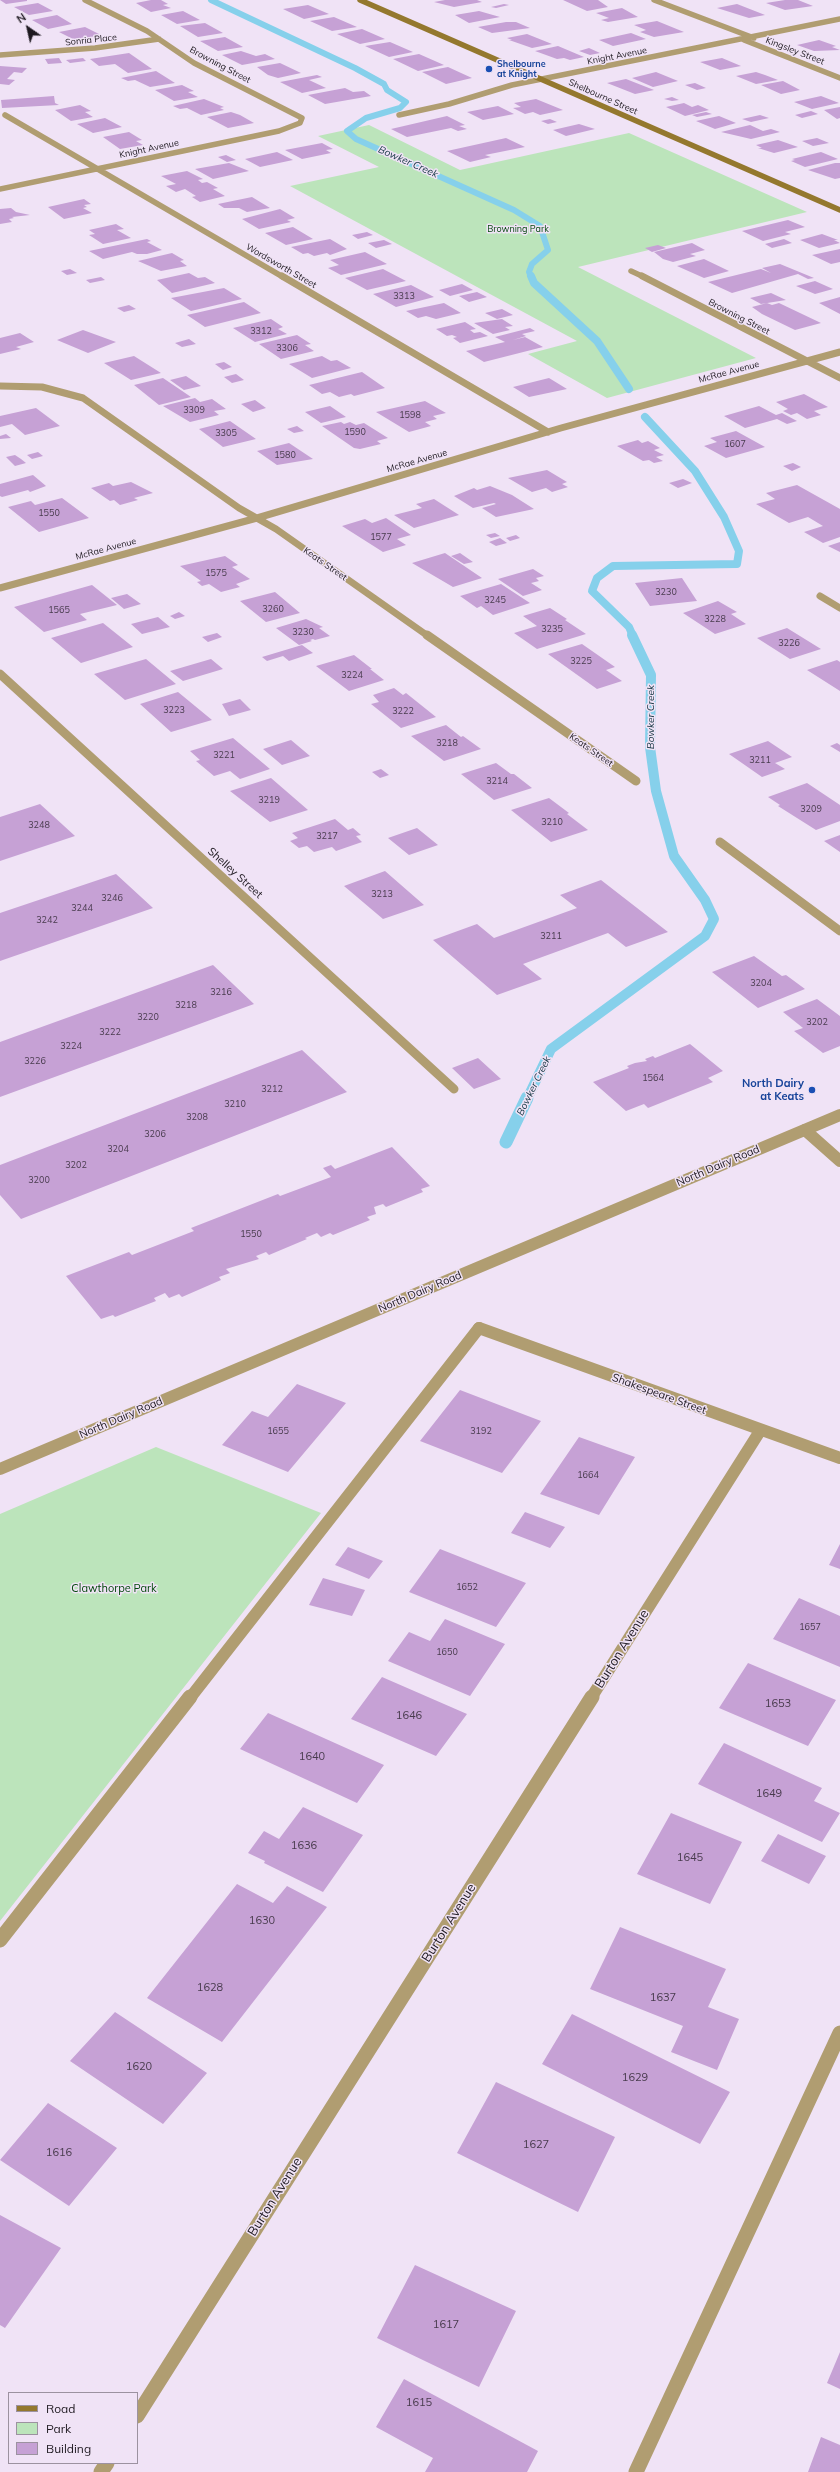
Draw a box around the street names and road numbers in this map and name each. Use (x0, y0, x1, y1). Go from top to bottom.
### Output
street label: Sonria Place (65, 32, 117, 48)
street label: Kingsley Street (764, 35, 826, 67)
street label: Browning Street (188, 44, 252, 86)
street label: Knight Avenue (586, 45, 648, 67)
street label: Shelbourne Street (567, 77, 639, 117)
street label: Knight Avenue (118, 137, 180, 161)
street label: Wordsworth Street (244, 241, 318, 291)
street label: Browning Street (706, 297, 772, 337)
street label: McRae Avenue (697, 359, 761, 385)
street label: McRae Avenue (386, 447, 448, 475)
street label: McRae Avenue (74, 536, 138, 562)
street label: Keats Street (301, 545, 349, 583)
street label: Keats Street (567, 731, 615, 769)
street label: Shelley Street (205, 845, 265, 901)
street label: North Dairy Road (674, 1142, 762, 1190)
street label: North Dairy Road (376, 1268, 464, 1316)
street label: Shakespeare Street (610, 1371, 708, 1417)
street label: North Dairy Road (77, 1394, 165, 1442)
street label: Burton Avenue (592, 1607, 652, 1691)
street label: Burton Avenue (419, 1881, 479, 1965)
street label: Burton Avenue (245, 2155, 305, 2239)

